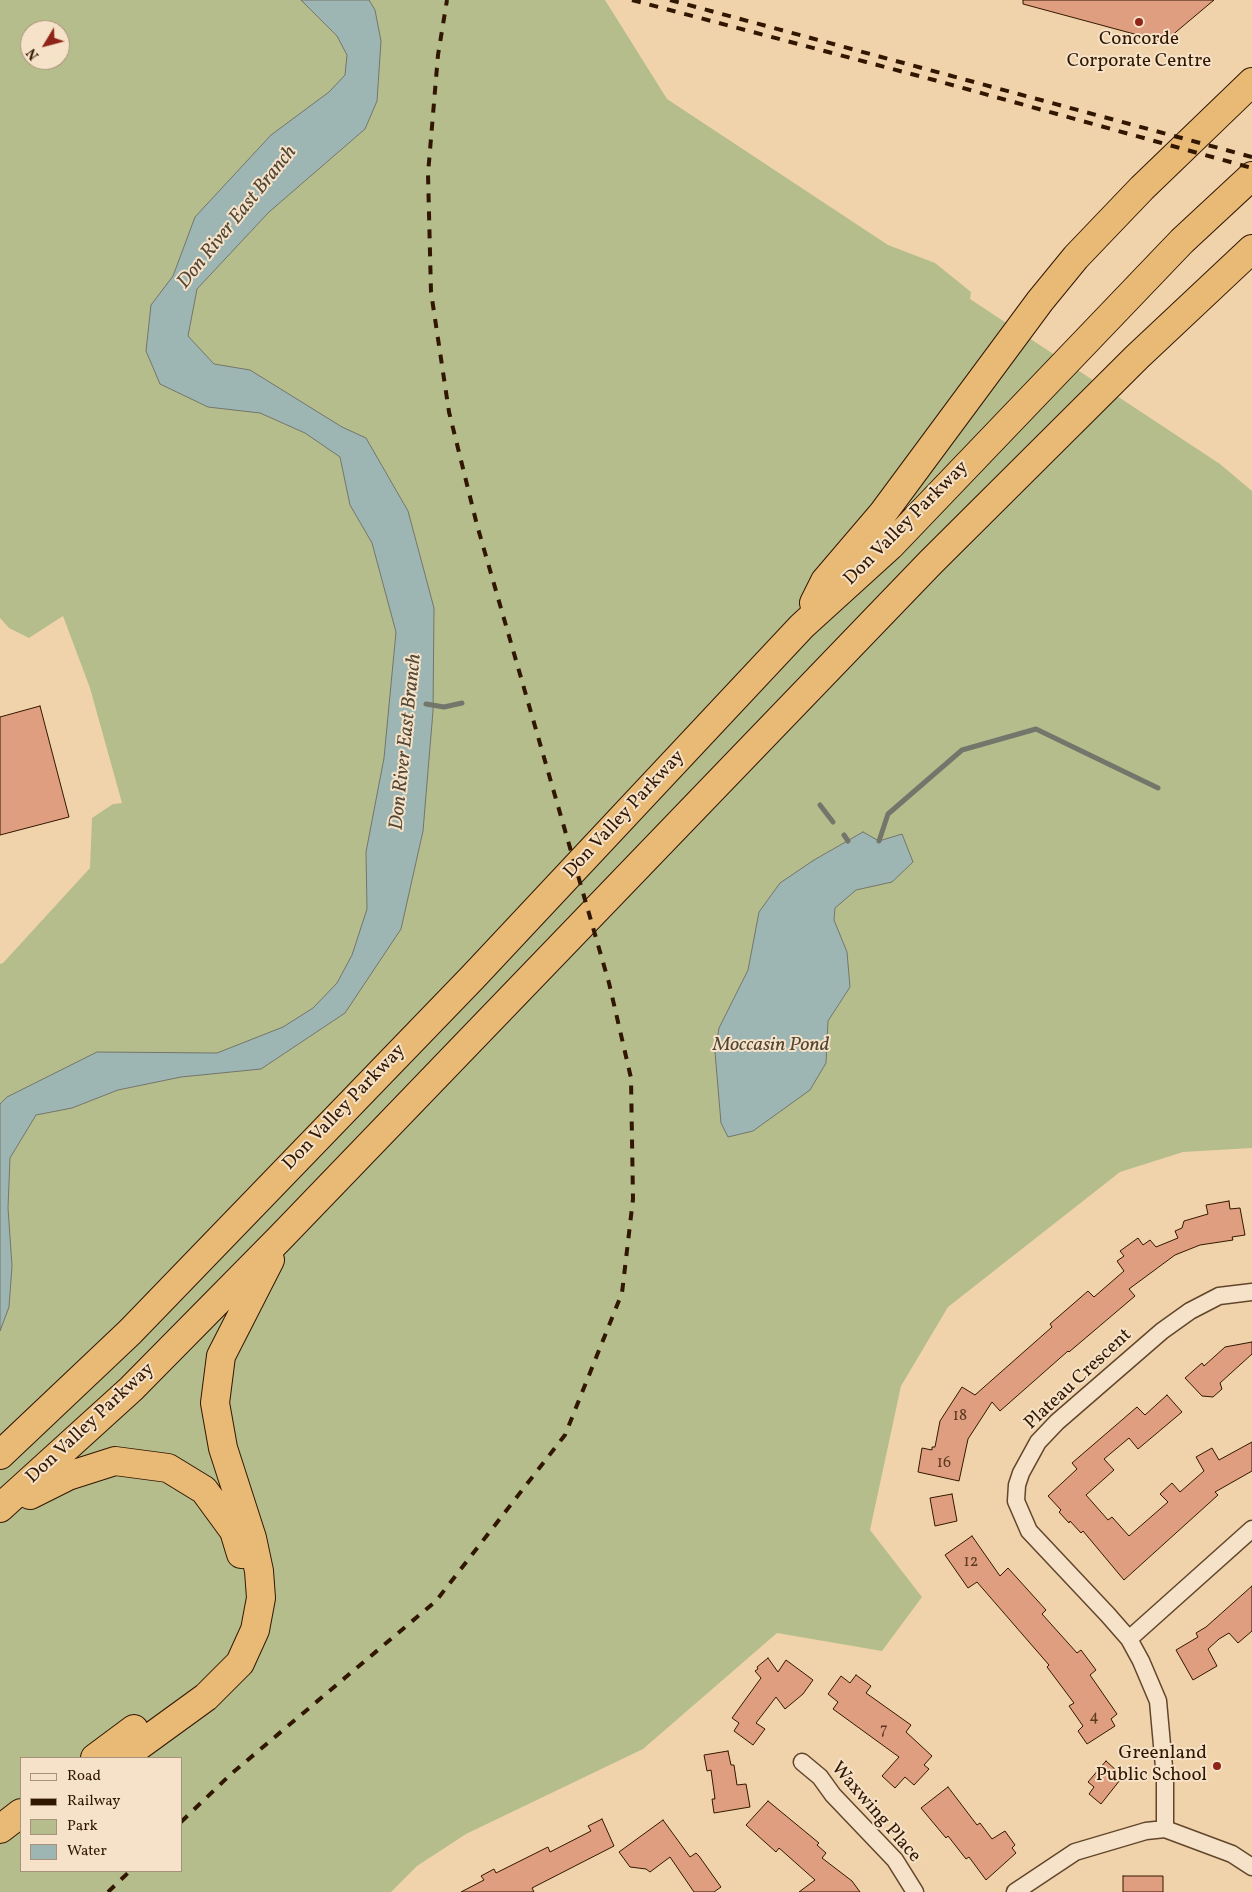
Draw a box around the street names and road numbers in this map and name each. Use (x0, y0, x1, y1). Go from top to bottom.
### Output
street label: Don Valley Parkway (840, 457, 974, 591)
street label: Don Valley Parkway (560, 746, 690, 884)
street label: Don Valley Parkway (279, 1040, 411, 1176)
street label: Plateau Crescent (1021, 1324, 1137, 1436)
street label: Don Valley Parkway (22, 1359, 160, 1489)
street label: Waxwing Place (825, 1758, 925, 1868)

